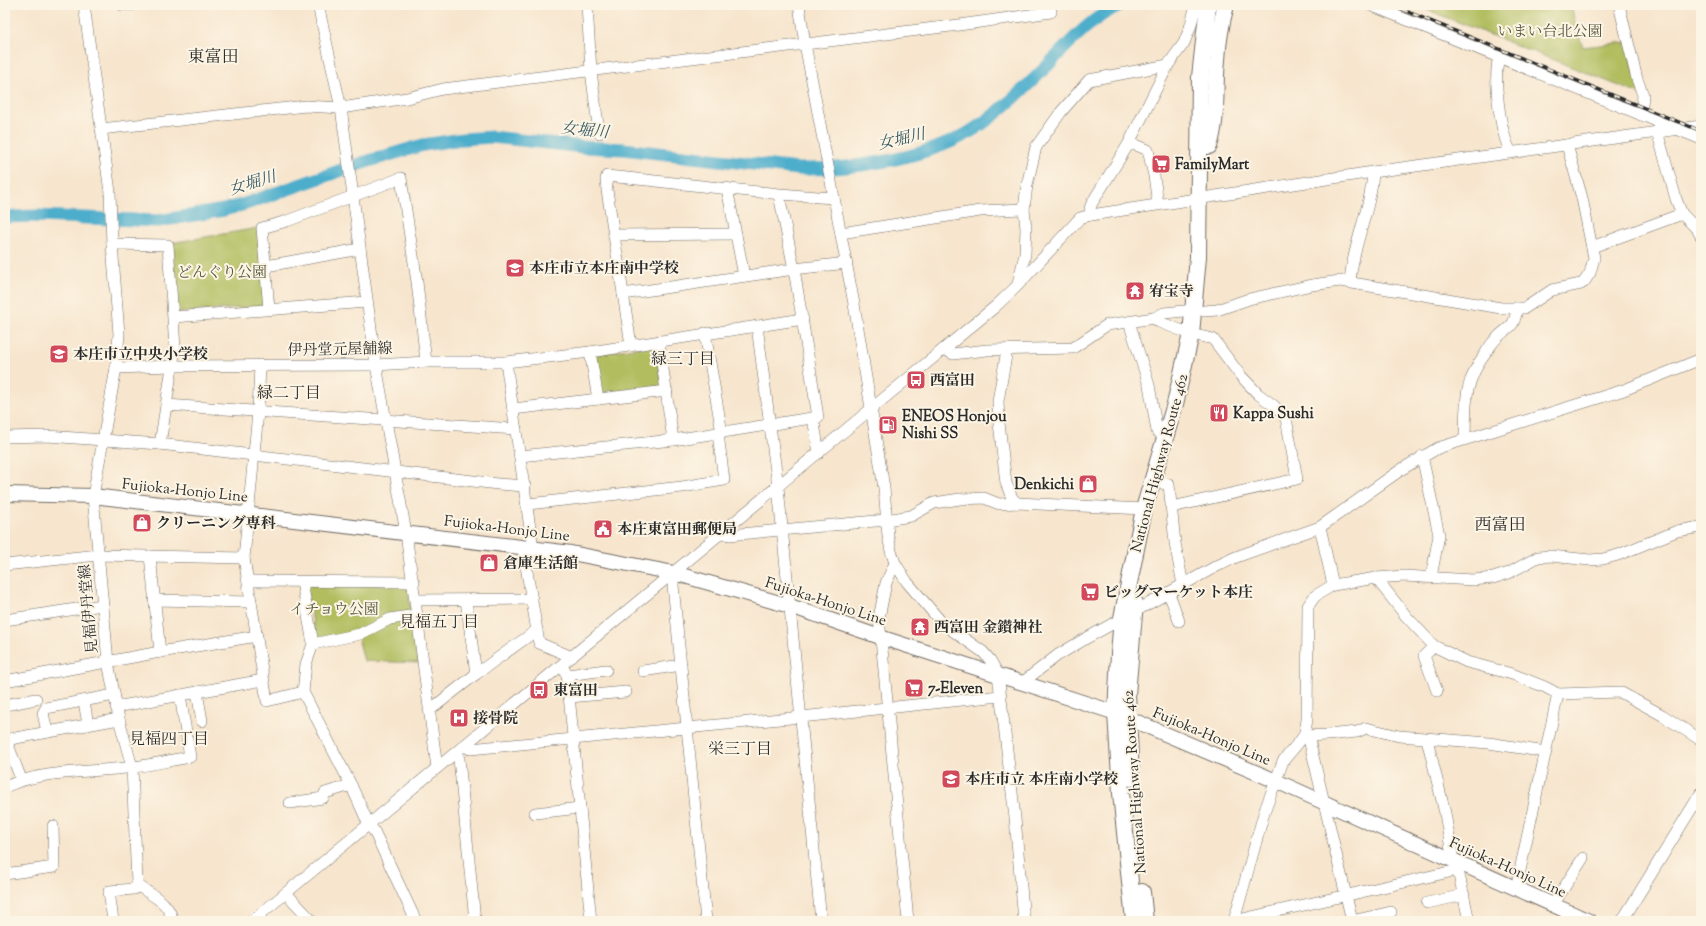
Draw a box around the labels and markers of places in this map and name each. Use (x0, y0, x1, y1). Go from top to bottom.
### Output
supermarket icon: FamilyMart (1150, 153, 1172, 175)
place label: FamilyMart (1175, 155, 1250, 176)
school or university icon: 本庄市立本庄南中学校 (504, 257, 526, 279)
place label: 本庄市立本庄南中学校 (529, 259, 679, 280)
temple icon: 宥宝寺 (1124, 280, 1146, 302)
place label: 宥宝寺 (1149, 282, 1194, 303)
school or university icon: 本庄市立中央小学校 (48, 343, 70, 365)
place label: 本庄市立中央小学校 (73, 345, 208, 366)
bus stop icon: 西富田 (905, 369, 927, 391)
place label: 西富田 (930, 371, 975, 392)
restaurant icon: Kappa Sushi (1208, 402, 1230, 424)
place label: Kappa Sushi (1233, 404, 1315, 425)
place label: ENEOS Honjou Nishi SS (902, 407, 1007, 445)
fuel station icon: ENEOS Honjou Nishi SS (877, 414, 899, 436)
shop icon: Denkichi (1077, 473, 1099, 495)
place label: Denkichi (1014, 475, 1075, 496)
shop icon: クリーニング専科 (131, 512, 153, 534)
place label: クリーニング専科 (156, 514, 276, 535)
public building icon: 本庄東富田郵便局 (592, 518, 614, 540)
place label: 本庄東富田郵便局 (617, 520, 737, 541)
shop icon: 倉庫生活館 (478, 552, 500, 574)
place label: 倉庫生活館 (503, 554, 578, 575)
supermarket icon: ビッグマーケット本庄 (1079, 581, 1101, 603)
place label: ビッグマーケット本庄 (1104, 583, 1253, 604)
temple icon: 西富田 金鑚神社 (909, 616, 931, 638)
place label: 西富田 金鑚神社 (934, 618, 1042, 639)
supermarket icon: 7-Eleven (903, 677, 925, 699)
bus stop icon: 東富田 (528, 679, 550, 701)
place label: 7-Eleven (928, 679, 984, 700)
place label: 東富田 (553, 681, 598, 702)
hospital icon: 接骨院 (448, 707, 470, 729)
place label: 接骨院 (473, 709, 518, 730)
school or university icon: 本庄市立 本庄南小学校 (940, 768, 962, 790)
place label: 本庄市立 本庄南小学校 (965, 770, 1118, 791)

